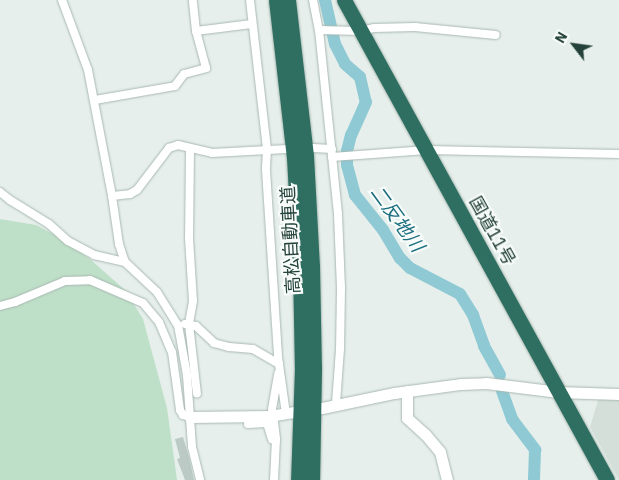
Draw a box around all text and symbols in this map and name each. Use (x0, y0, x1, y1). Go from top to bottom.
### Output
north arrow (549, 20, 599, 70)
text: N (551, 29, 571, 46)
water label: 二反地川 (365, 182, 429, 256)
street label: 高松自動車道 (277, 186, 305, 294)
street label: 国道11号 (464, 193, 520, 269)

